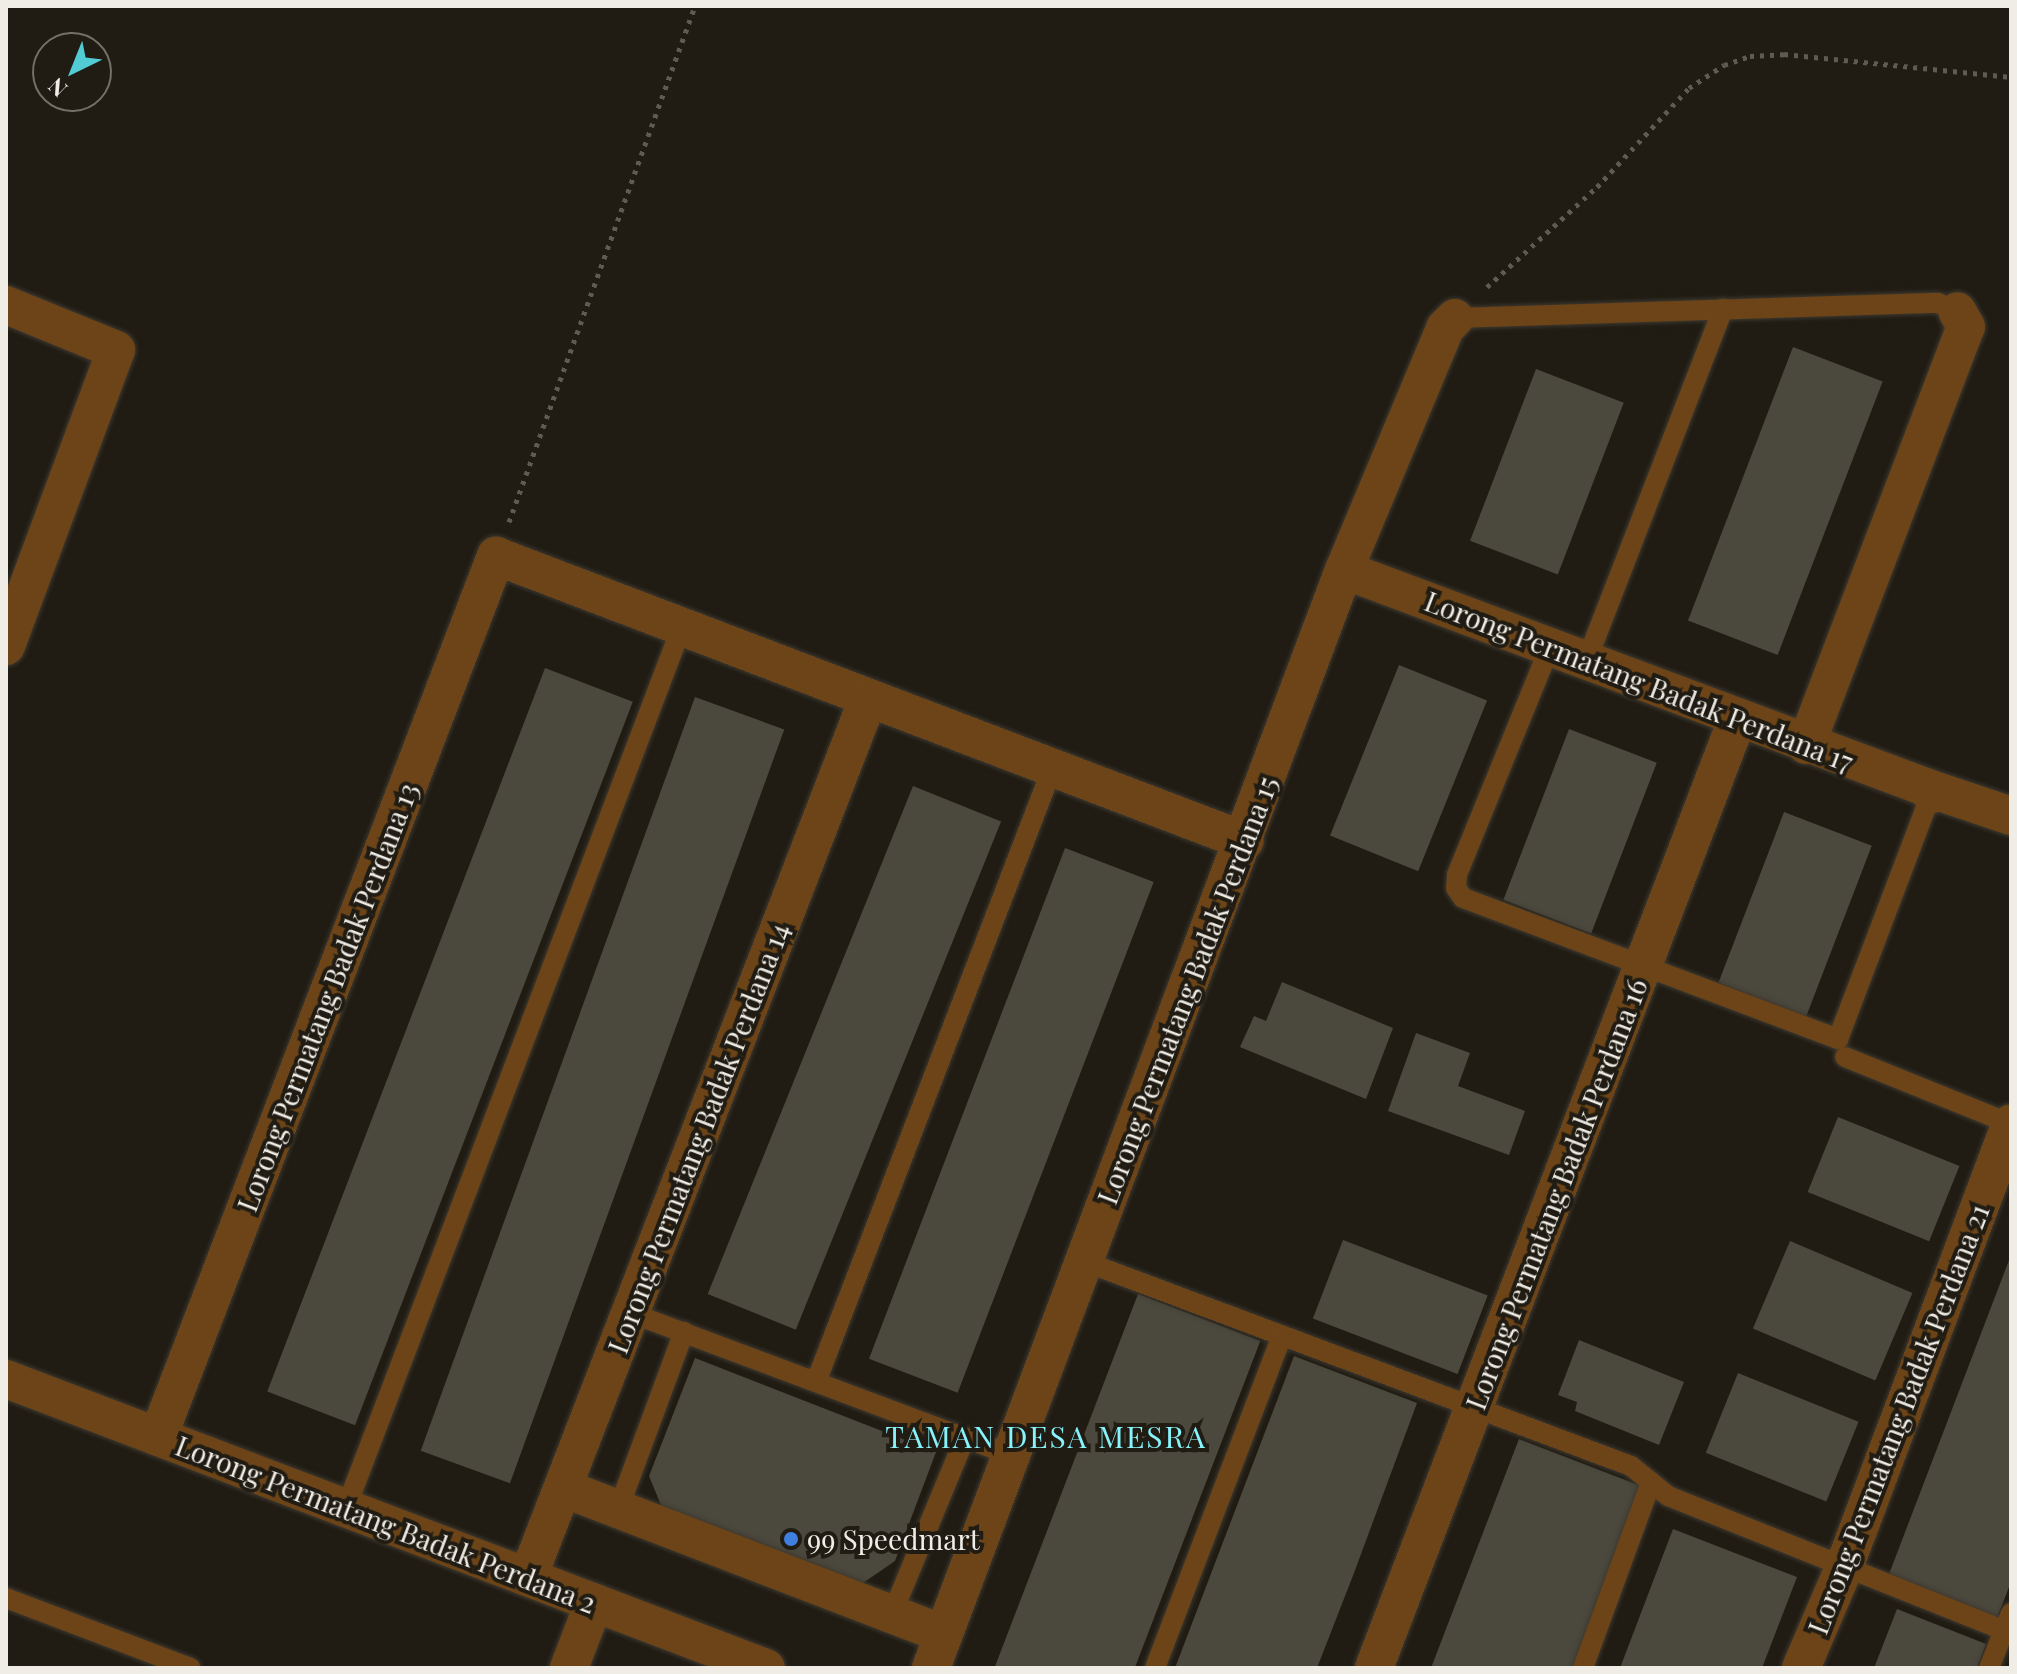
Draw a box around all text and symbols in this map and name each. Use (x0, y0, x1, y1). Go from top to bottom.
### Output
north arrow (32, 32, 112, 112)
text: N (41, 72, 73, 104)
street label: Lorong Permatang Badak Perdana 17 (1420, 584, 1858, 778)
street label: Lorong Permatang Badak Perdana 15 (1090, 771, 1284, 1209)
street label: Lorong Permatang Badak Perdana 13 (229, 778, 425, 1216)
street label: Lorong Permatang Badak Perdana 14 (600, 918, 796, 1358)
street label: Lorong Permatang Badak Perdana 16 (1458, 973, 1654, 1415)
street label: Lorong Permatang Badak Perdana 21 (1800, 1199, 1996, 1639)
district label: TAMAN DESA MESRA (885, 1418, 1207, 1454)
street label: Lorong Permatang Badak Perdana 2 (171, 1428, 601, 1620)
place label: 99 Speedmart (807, 1522, 980, 1556)
marker: 99 Speedmart (782, 1530, 800, 1548)

